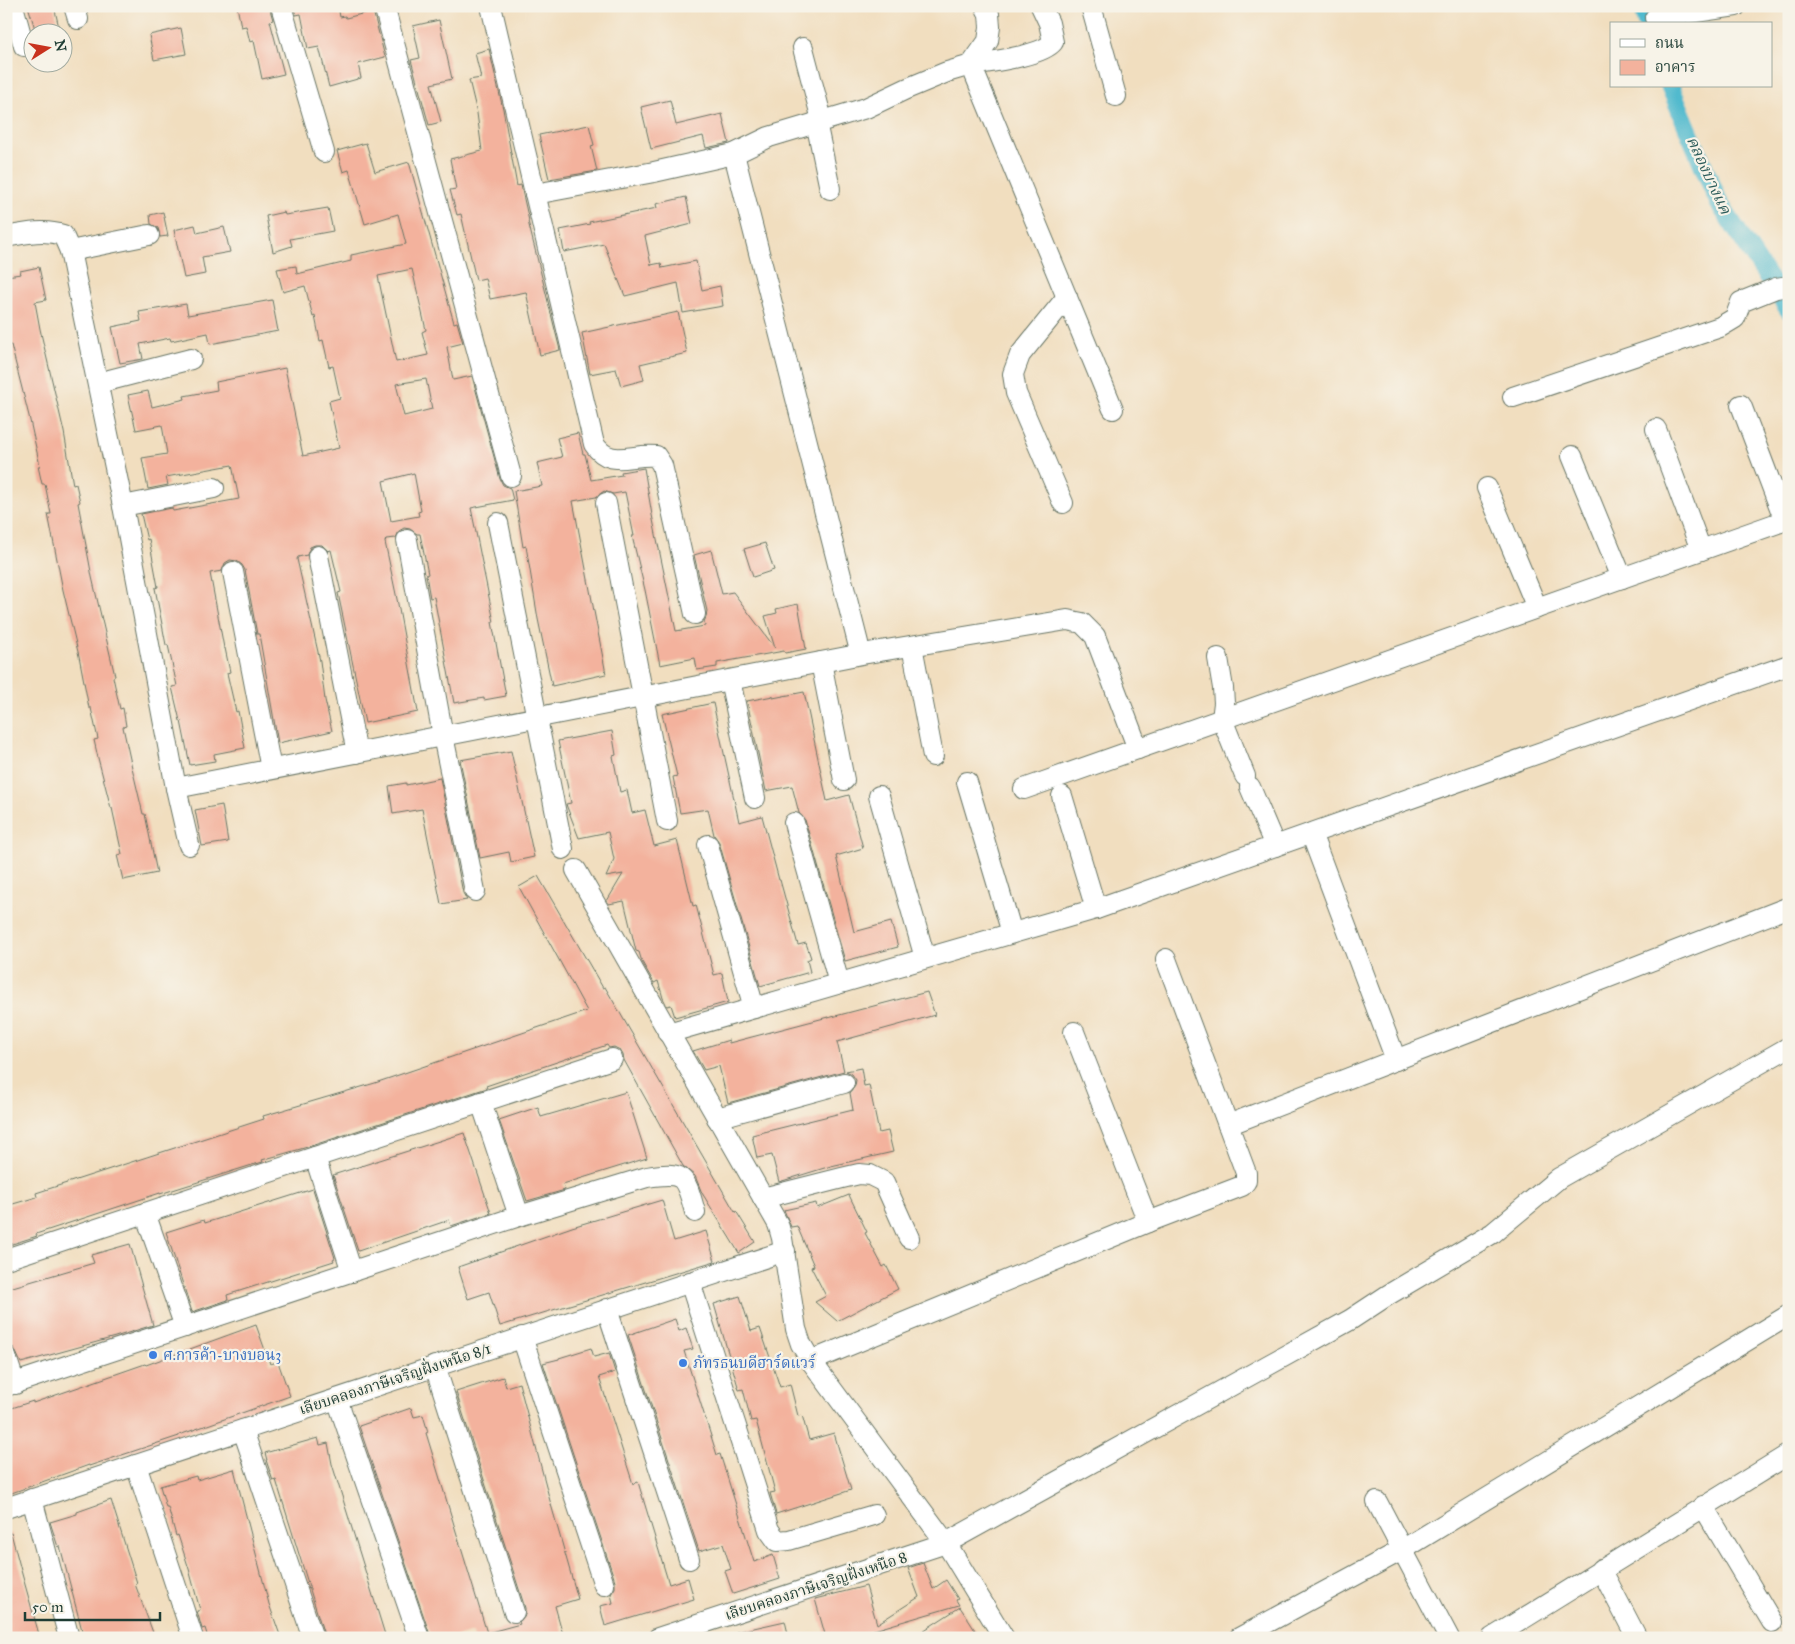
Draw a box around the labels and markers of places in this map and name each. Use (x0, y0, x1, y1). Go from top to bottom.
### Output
place label: ศ.การค้า-บางบอน3 (163, 1346, 281, 1364)
marker: ศ.การค้า-บางบอน3 (147, 1349, 159, 1361)
place label: ภัทรธนบดีฮาร์ดแวร์ (693, 1353, 816, 1372)
marker: ภัทรธนบดีฮาร์ดแวร์ (677, 1357, 689, 1369)

